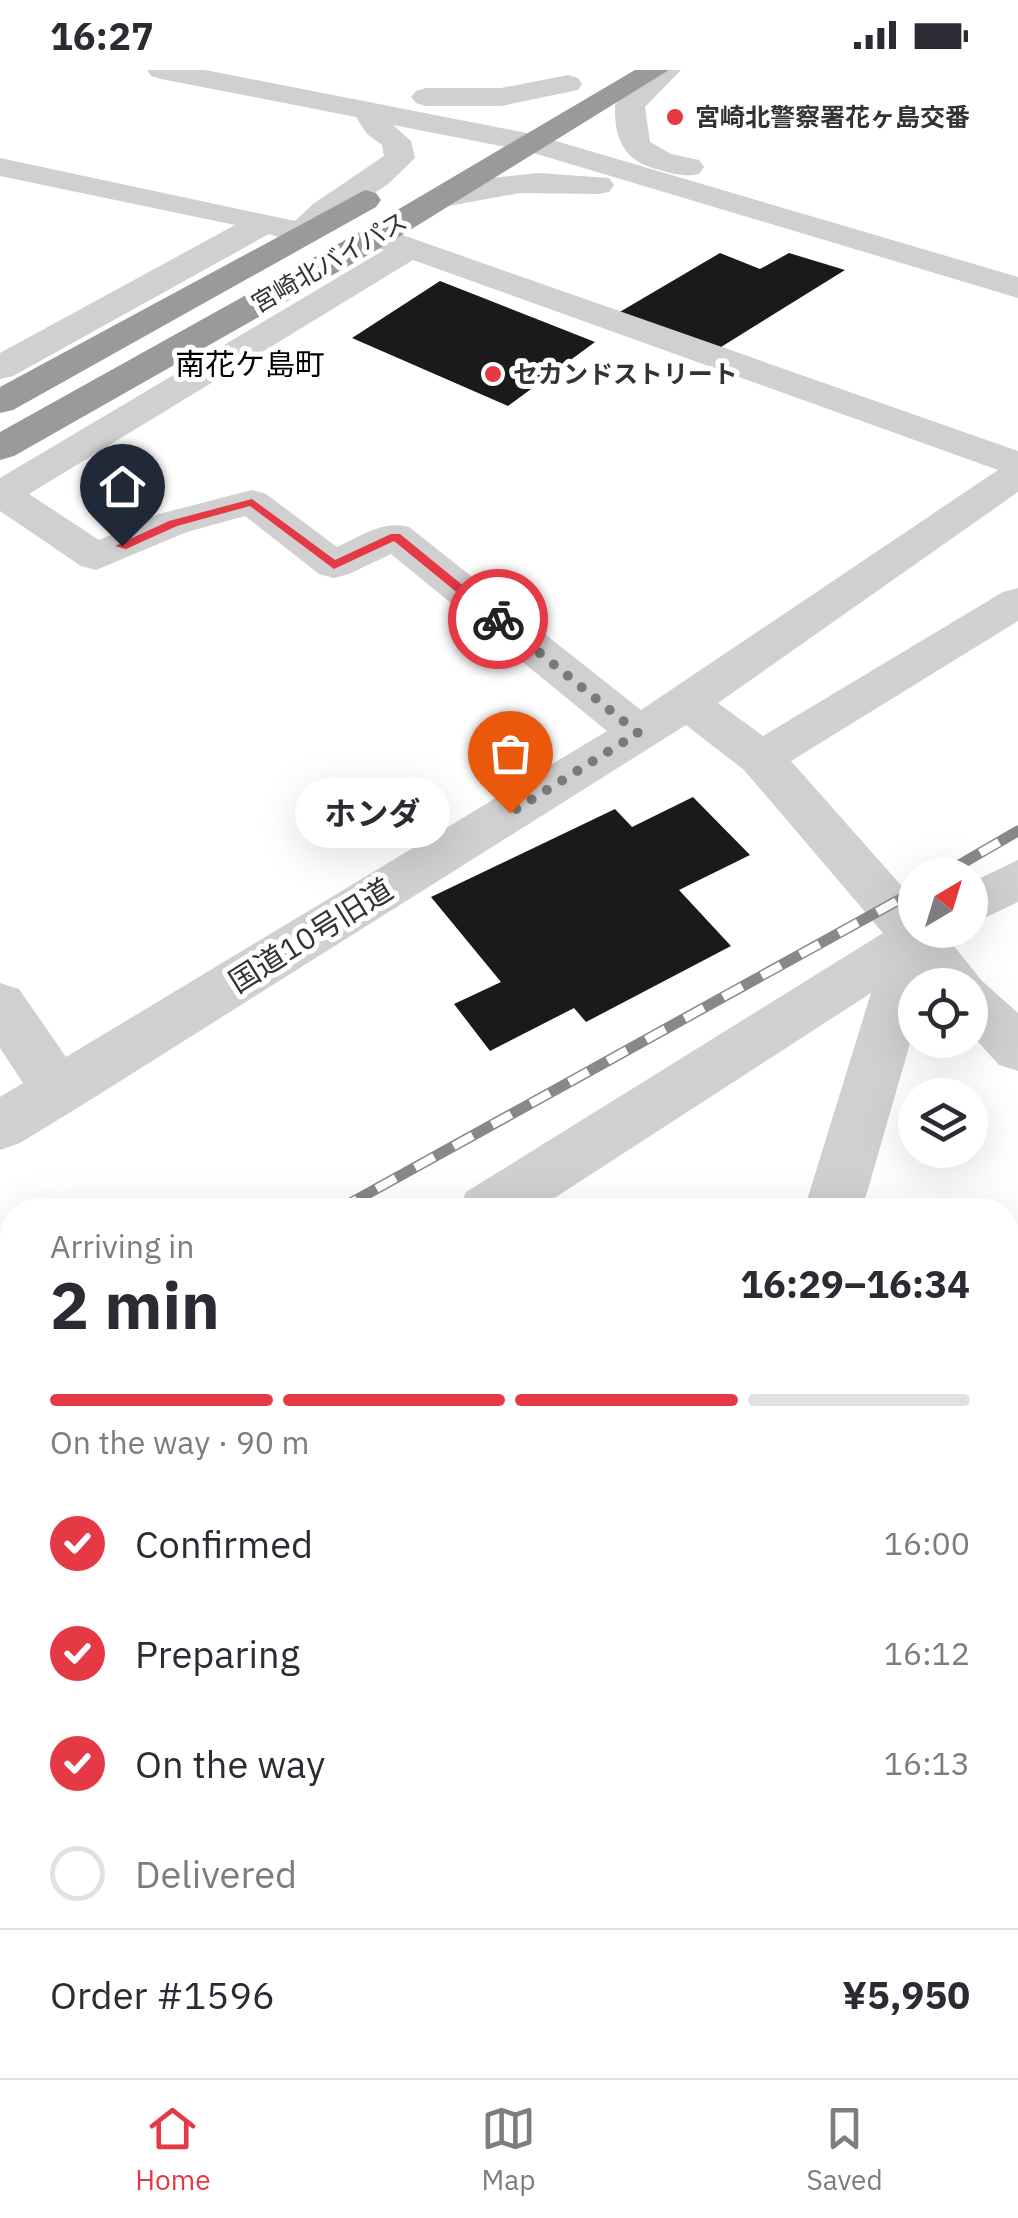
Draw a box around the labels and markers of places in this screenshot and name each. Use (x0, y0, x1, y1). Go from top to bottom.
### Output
place label: 宮崎北警察署花ヶ島交番 (695, 100, 970, 133)
marker: 宮崎北警察署花ヶ島交番 (664, 106, 686, 128)
place label: セカンドストリート (513, 357, 738, 390)
marker: セカンドストリート (482, 363, 504, 385)
pin (80, 444, 165, 547)
pin (468, 711, 553, 814)
callout: ホンダ (295, 778, 450, 848)

